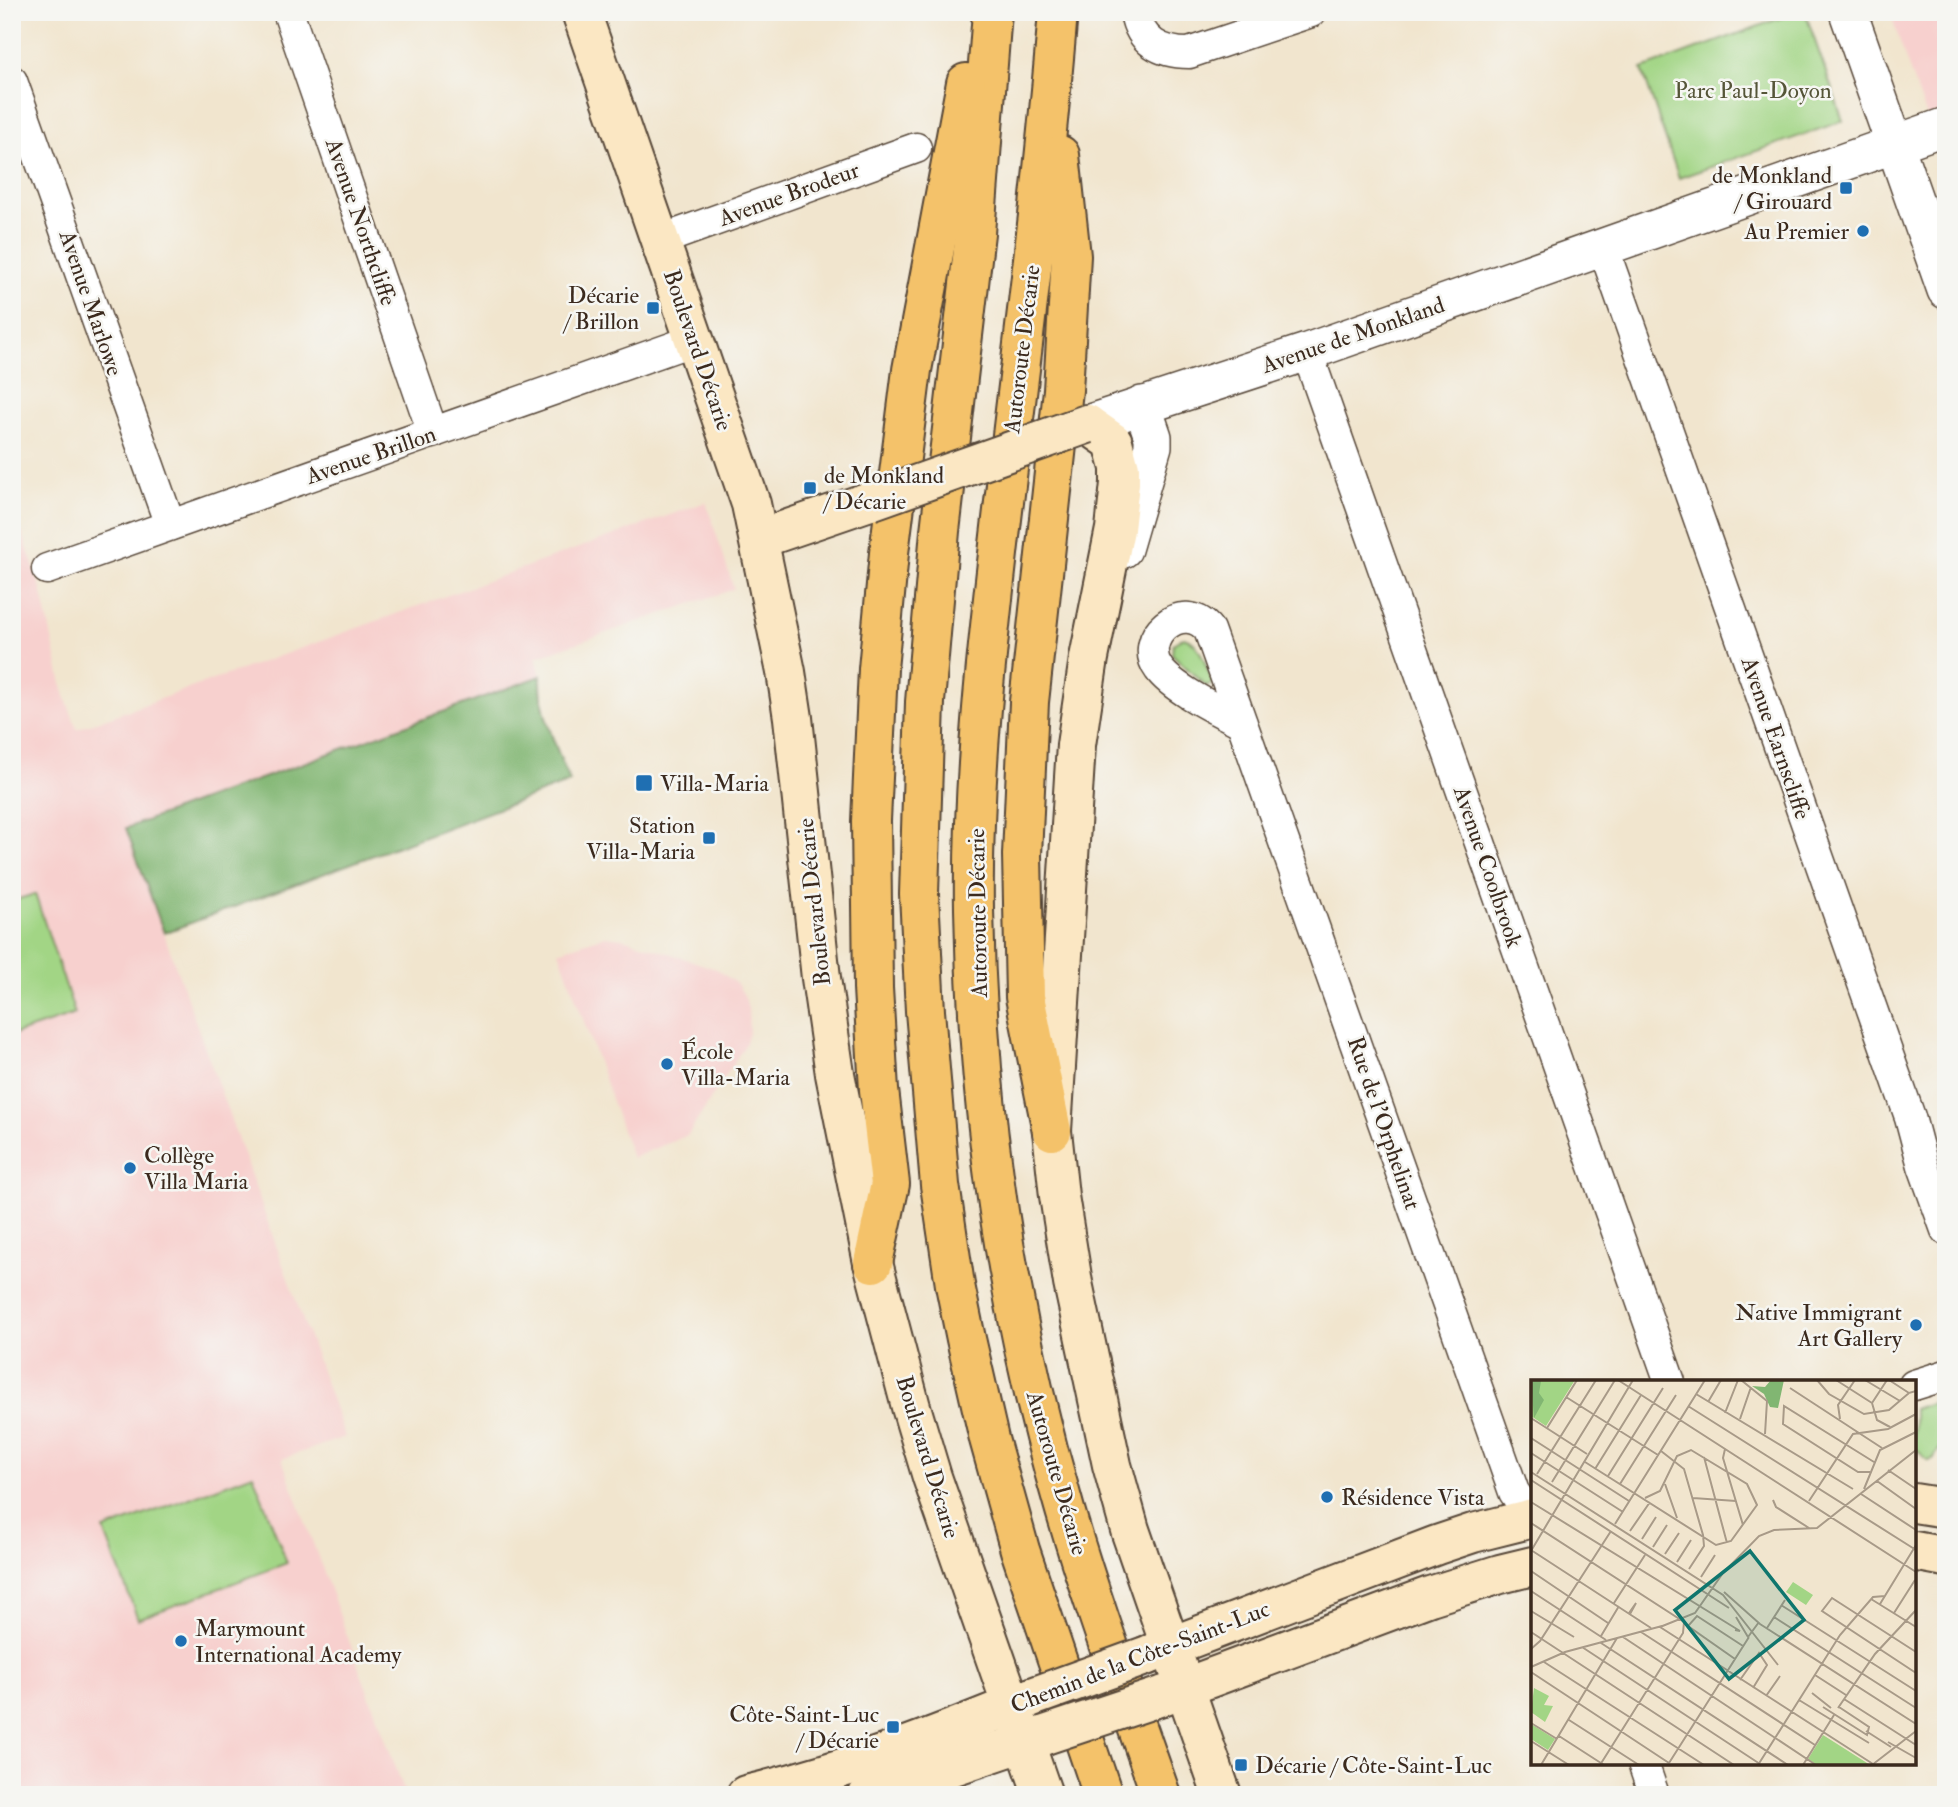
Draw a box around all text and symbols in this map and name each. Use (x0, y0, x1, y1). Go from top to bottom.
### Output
park label: Parc Paul-Doyon (1674, 76, 1832, 105)
street label: Avenue Northcliffe (319, 134, 403, 310)
street label: Avenue Brodeur (714, 155, 864, 233)
place label: de Monkland / Girouard (1712, 161, 1832, 216)
marker: de Monkland / Girouard (1838, 180, 1854, 196)
place label: Au Premier (1743, 217, 1849, 246)
marker: Au Premier (1855, 223, 1871, 239)
street label: Avenue Marlowe (52, 226, 130, 380)
street label: Autoroute Décarie (997, 263, 1047, 436)
street label: Boulevard Décarie (657, 266, 739, 435)
place label: Décarie / Brillon (562, 281, 639, 336)
street label: Avenue de Monkland (1257, 290, 1448, 380)
marker: Décarie / Brillon (645, 300, 661, 316)
street label: Avenue Brillon (301, 419, 440, 491)
place label: de Monkland / Décarie (822, 461, 944, 516)
marker: de Monkland / Décarie (802, 480, 818, 496)
street label: Avenue Earnscliffe (1734, 652, 1817, 823)
place label: Villa-Maria (660, 769, 770, 798)
marker: Villa-Maria (634, 773, 654, 793)
street label: Avenue Coolbrook (1446, 781, 1529, 952)
place label: Station Villa-Maria (586, 811, 696, 866)
street label: Boulevard Décarie (791, 816, 837, 987)
street label: Autoroute Décarie (962, 828, 994, 999)
marker: Station Villa-Maria (701, 830, 717, 846)
street label: Rue de l'Orphelinat (1340, 1033, 1427, 1214)
place label: École Villa-Maria (681, 1037, 791, 1092)
marker: École Villa-Maria (659, 1056, 675, 1072)
place label: Collège Villa Maria (144, 1141, 249, 1196)
marker: Collège Villa Maria (122, 1160, 138, 1176)
place label: Native Immigrant Art Gallery (1735, 1298, 1903, 1353)
marker: Native Immigrant Art Gallery (1908, 1317, 1924, 1333)
street label: Boulevard Décarie (889, 1372, 967, 1542)
inset map (1531, 1380, 1916, 1765)
street label: Autoroute Décarie (1019, 1387, 1094, 1559)
place label: Résidence Vista (1341, 1483, 1485, 1512)
marker: Résidence Vista (1319, 1489, 1335, 1505)
street label: Chemin de la Côte-Saint-Luc (1006, 1594, 1274, 1720)
place label: Marymount International Academy (195, 1614, 402, 1669)
marker: Marymount International Academy (173, 1633, 189, 1649)
place label: Côte-Saint-Luc / Décarie (729, 1700, 879, 1755)
marker: Côte-Saint-Luc / Décarie (885, 1719, 901, 1735)
place label: Décarie / Côte-Saint-Luc (1255, 1751, 1492, 1780)
marker: Décarie / Côte-Saint-Luc (1233, 1757, 1249, 1773)

